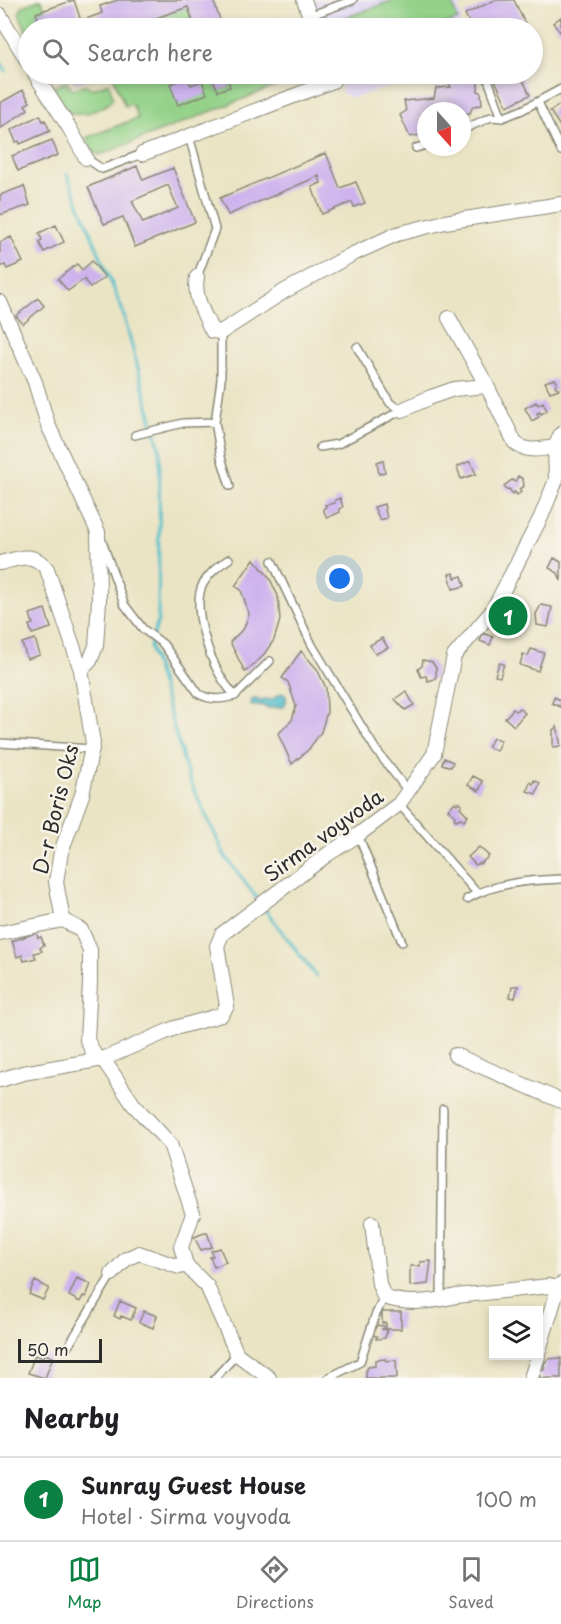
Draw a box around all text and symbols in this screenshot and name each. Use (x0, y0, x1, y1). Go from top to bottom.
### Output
search box (18, 18, 543, 84)
icon: search (39, 35, 72, 68)
text: Search here (87, 35, 213, 68)
north arrow (417, 102, 471, 156)
your location (325, 564, 354, 593)
pin: 1 (488, 594, 528, 638)
street label: D-r Boris Oks (24, 741, 86, 877)
street label: Sirma voyvoda (257, 781, 390, 889)
map controls (489, 1306, 543, 1360)
button: layers (489, 1306, 543, 1360)
scale bar (18, 1336, 102, 1364)
text: 50 m (27, 1337, 68, 1361)
text: Nearby (24, 1398, 119, 1437)
text: Sunray Guest House (81, 1468, 306, 1501)
text: 1 (39, 1484, 48, 1514)
text: 100 m (476, 1484, 537, 1514)
text: Hotel · Sirma voyvoda (81, 1501, 291, 1531)
tab: Map (67, 1553, 101, 1613)
tab: Directions (236, 1553, 314, 1613)
tab: Saved (448, 1553, 494, 1613)

